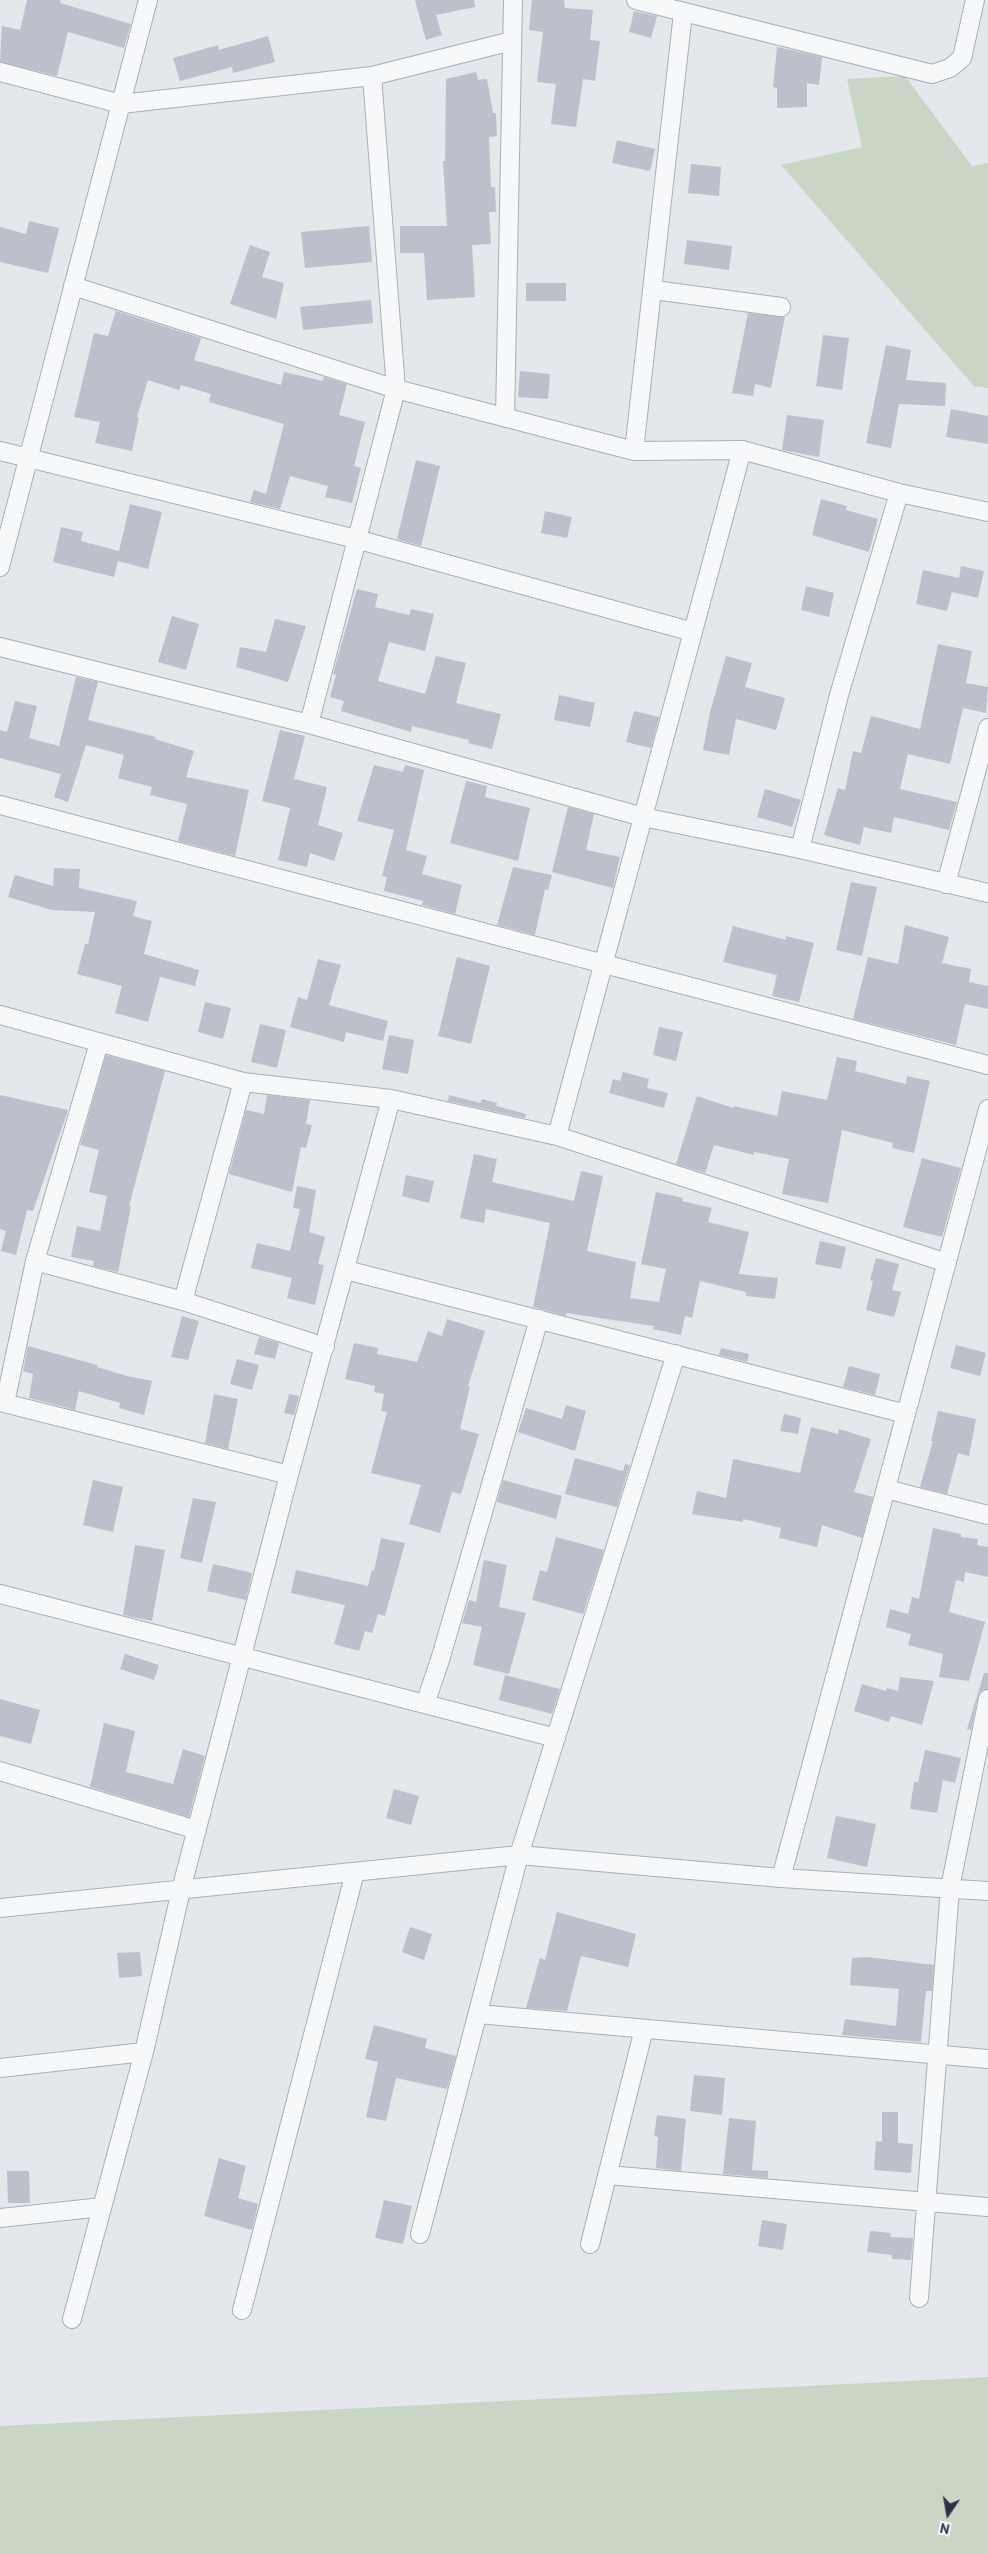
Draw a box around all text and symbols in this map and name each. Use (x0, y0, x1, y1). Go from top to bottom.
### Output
north arrow (923, 2489, 973, 2539)
text: N (939, 2519, 951, 2538)

